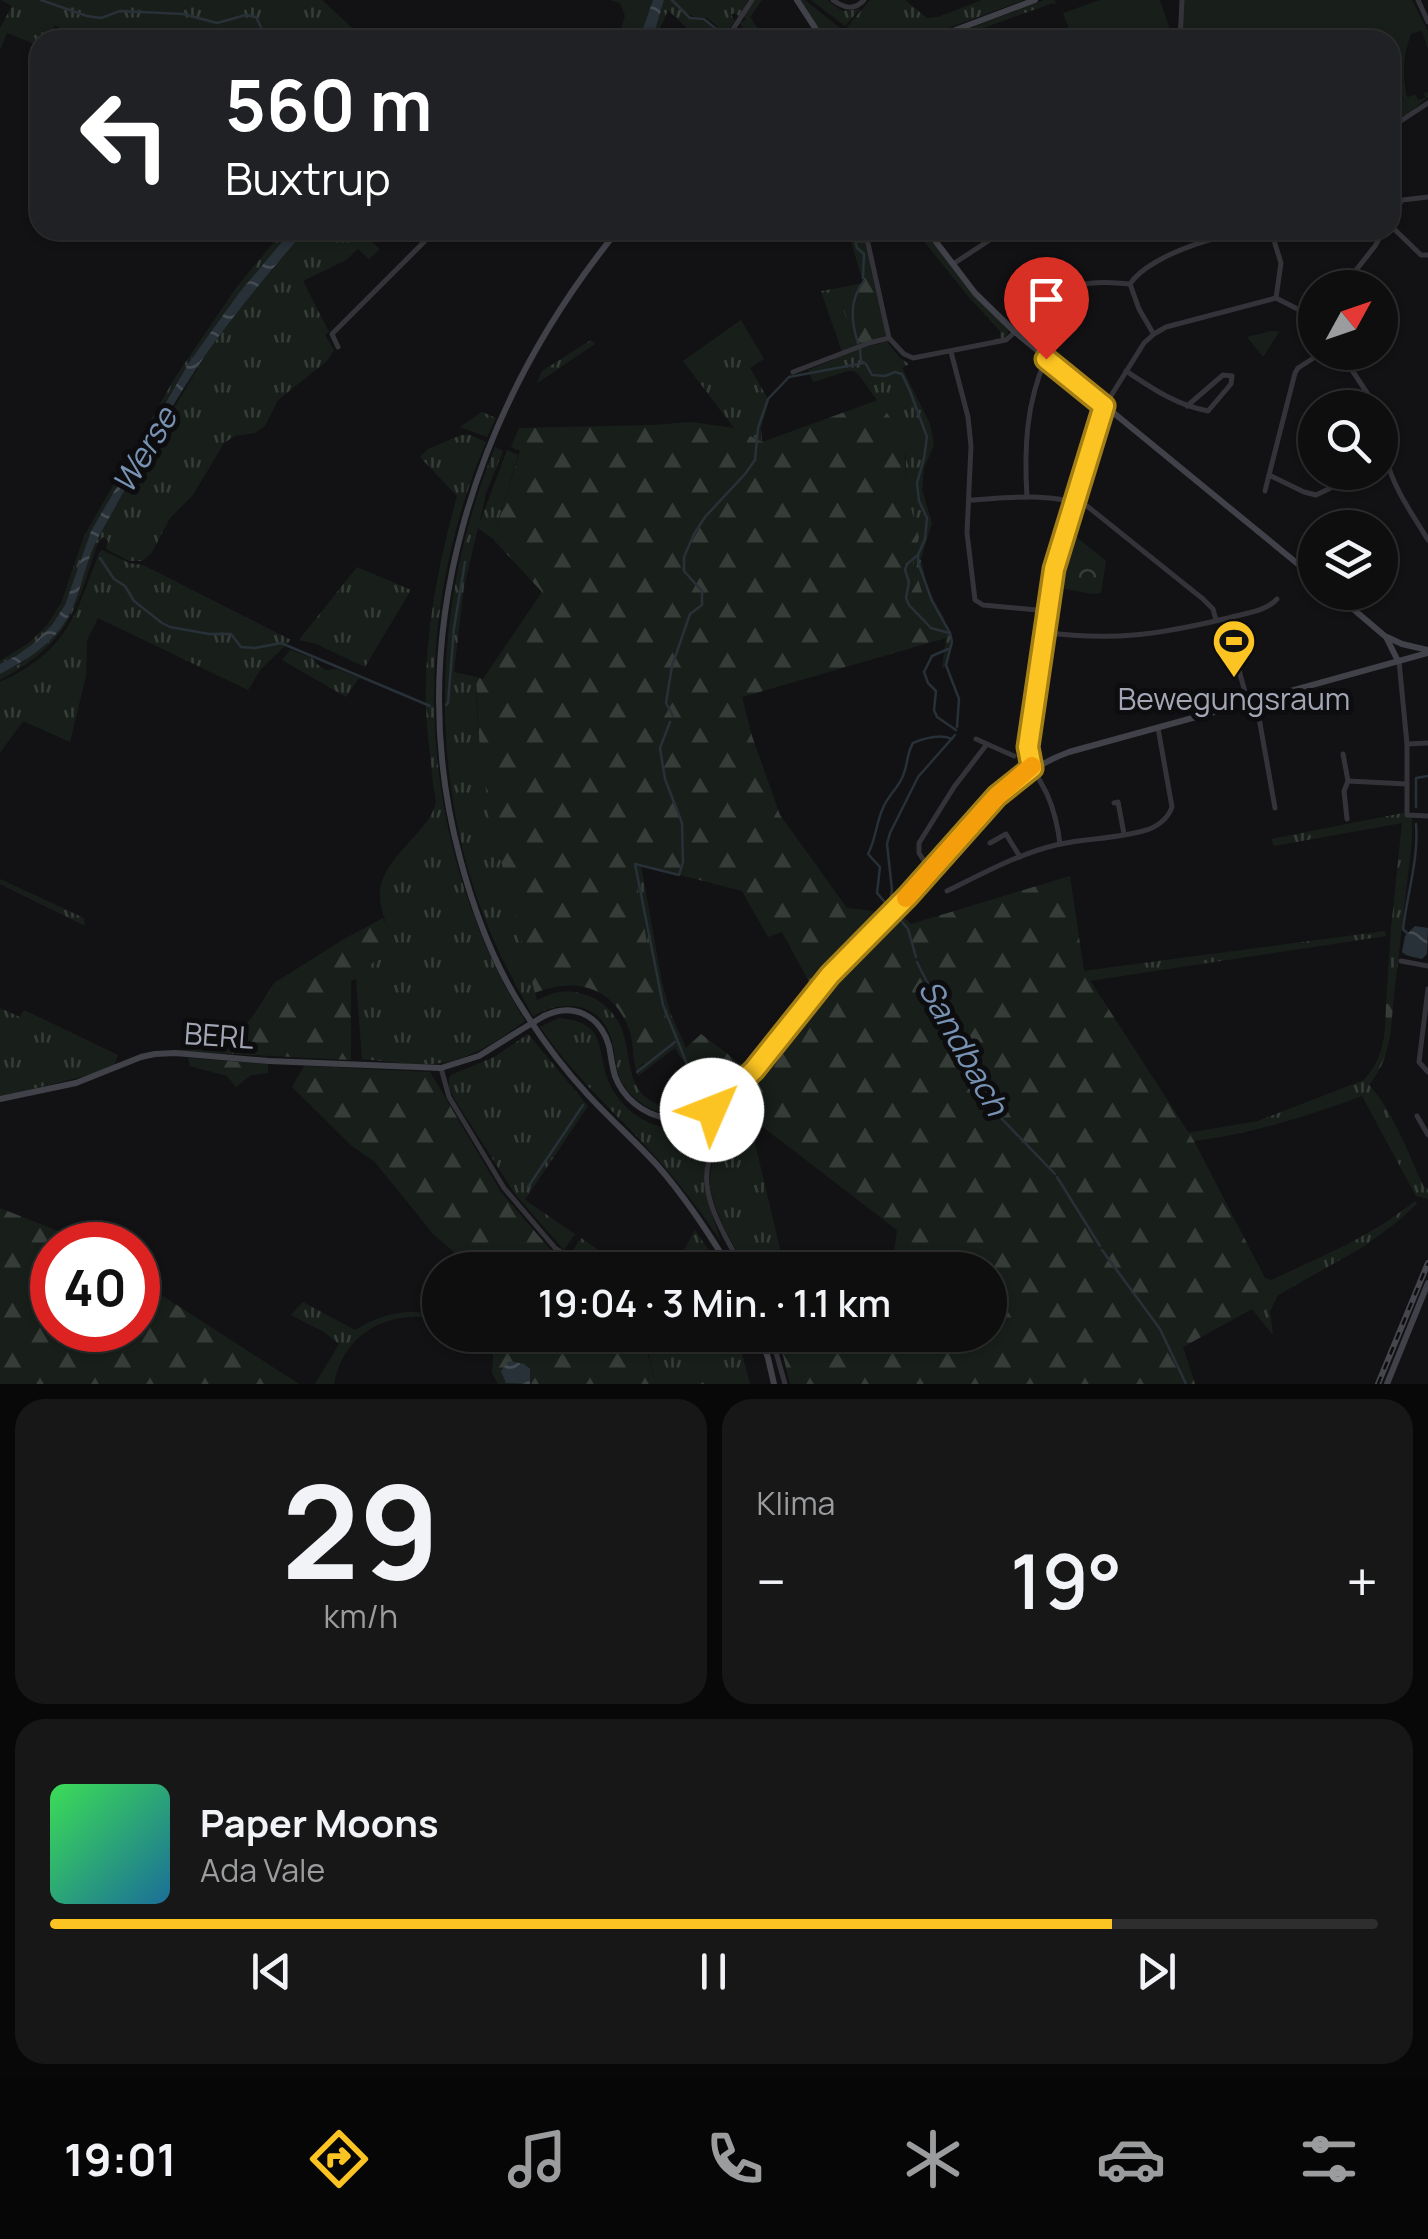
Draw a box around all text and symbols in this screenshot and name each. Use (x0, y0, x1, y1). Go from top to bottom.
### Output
text: 560 m (225, 56, 433, 152)
icon: left (60, 70, 190, 200)
text: Buxtrup (225, 147, 391, 209)
pin (1004, 257, 1089, 360)
north arrow (1298, 270, 1398, 370)
map controls (1298, 270, 1398, 610)
icon: arrive (1019, 272, 1074, 327)
button: search (1298, 390, 1398, 490)
water label: Werse (101, 397, 188, 501)
button: layers (1298, 510, 1398, 610)
sports icon: Bewegungsraum (1211, 618, 1257, 679)
place label: Bewegungsraum (1118, 678, 1350, 719)
water label: Sandbach (909, 971, 1020, 1124)
street label: BERL (183, 1012, 255, 1058)
position arrow (660, 1058, 764, 1162)
speed limit sign: 40 (30, 1222, 160, 1352)
text: 19:04 · 3 Min. · 1.1 km (538, 1276, 891, 1328)
text: 29 (282, 1440, 440, 1618)
text: Klima (757, 1481, 835, 1525)
text: 19° (1010, 1529, 1122, 1632)
text: − (757, 1543, 786, 1619)
text: + (1346, 1543, 1378, 1619)
text: km/h (324, 1594, 398, 1638)
text: Paper Moons (200, 1796, 439, 1848)
text: Ada Vale (200, 1848, 325, 1892)
icon: previous (244, 1944, 299, 1999)
icon: pause (686, 1944, 741, 1999)
icon: next (1129, 1944, 1184, 1999)
icon: directions (304, 2124, 374, 2194)
icon: music (502, 2124, 572, 2194)
icon: phone (700, 2124, 770, 2194)
icon: climate (898, 2124, 968, 2194)
icon: car (1096, 2124, 1166, 2194)
icon: filters (1294, 2124, 1364, 2194)
text: 19:01 (64, 2128, 176, 2190)

